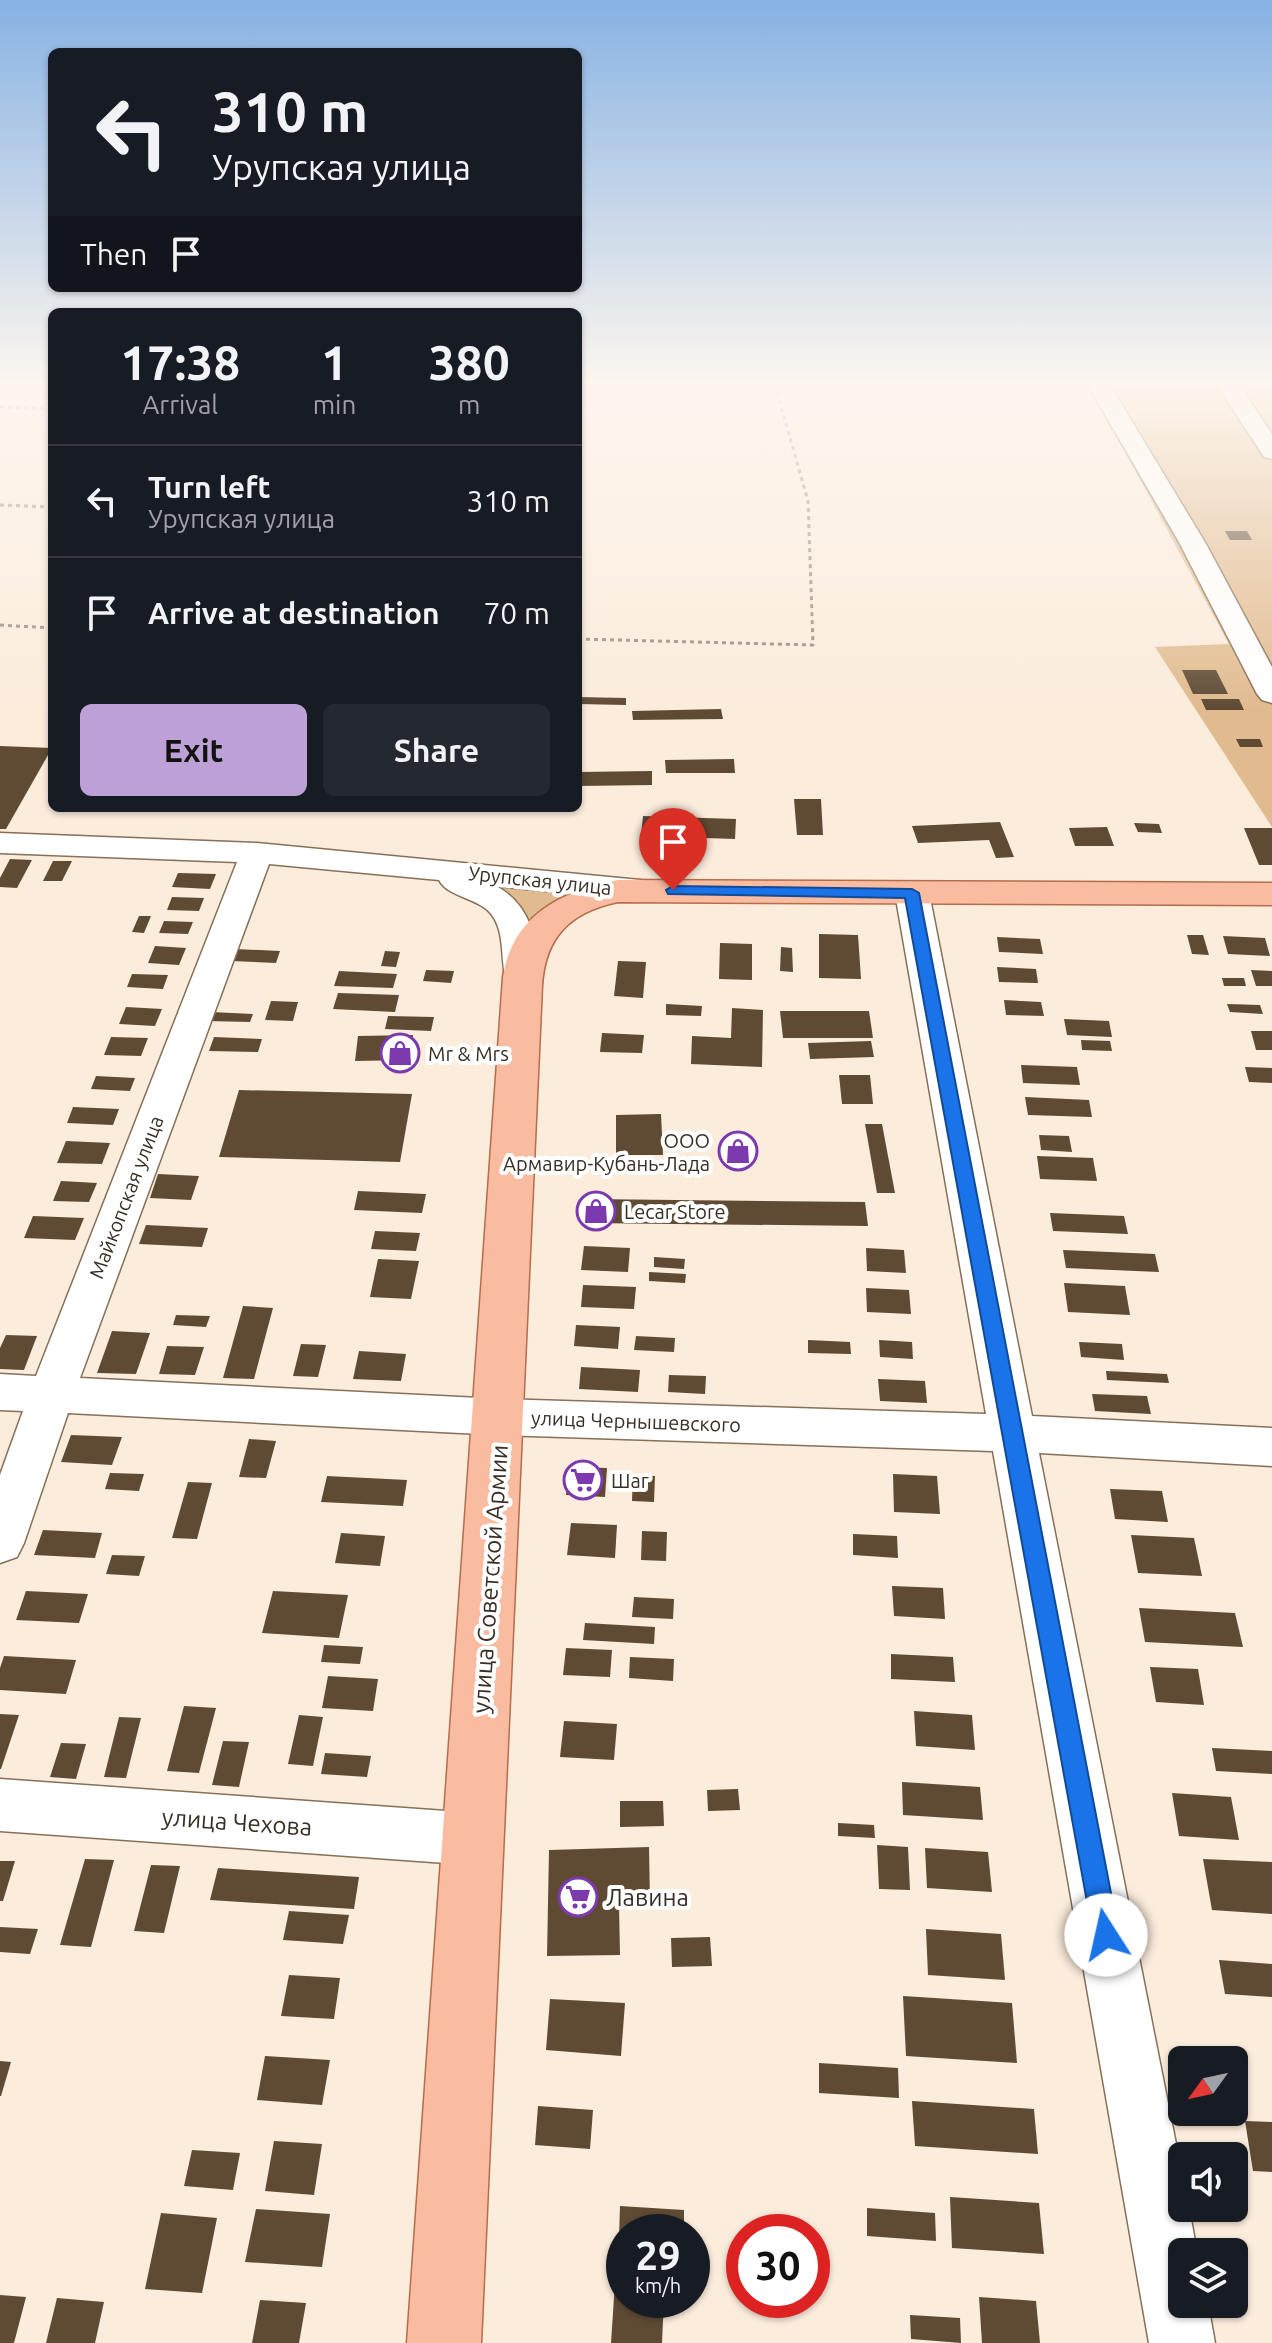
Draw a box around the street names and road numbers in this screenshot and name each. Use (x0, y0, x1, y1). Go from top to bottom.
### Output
street label: Урупская улица (467, 861, 613, 899)
street label: Майкопская улица (84, 1112, 168, 1282)
street label: улица Чернышевского (531, 1406, 741, 1436)
street label: улица Советской Армии (467, 1444, 513, 1714)
street label: улица Чехова (161, 1803, 313, 1841)

